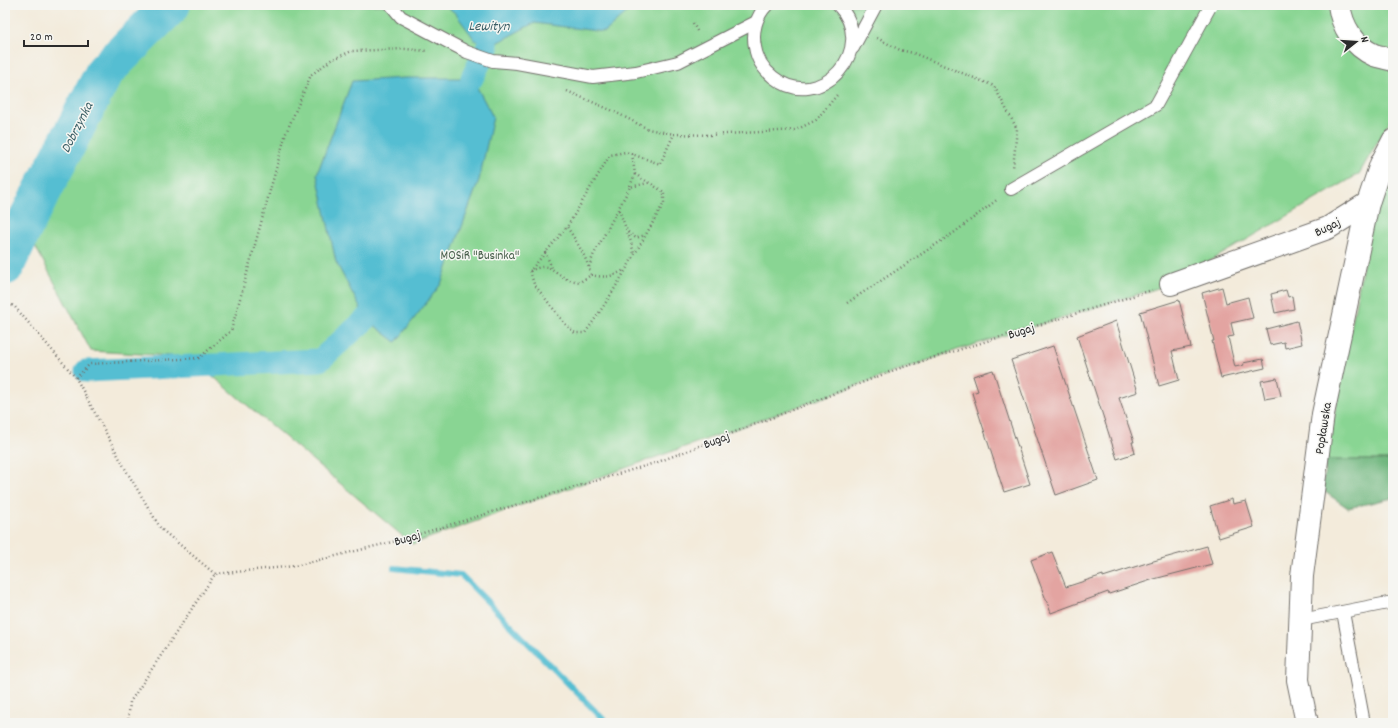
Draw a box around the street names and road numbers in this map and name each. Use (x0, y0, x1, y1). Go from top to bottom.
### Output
street label: Bugaj (1312, 214, 1344, 243)
street label: Bugaj (1006, 319, 1037, 345)
street label: Popławska (1311, 400, 1338, 456)
street label: Bugaj (701, 428, 733, 455)
street label: Bugaj (392, 527, 423, 552)

